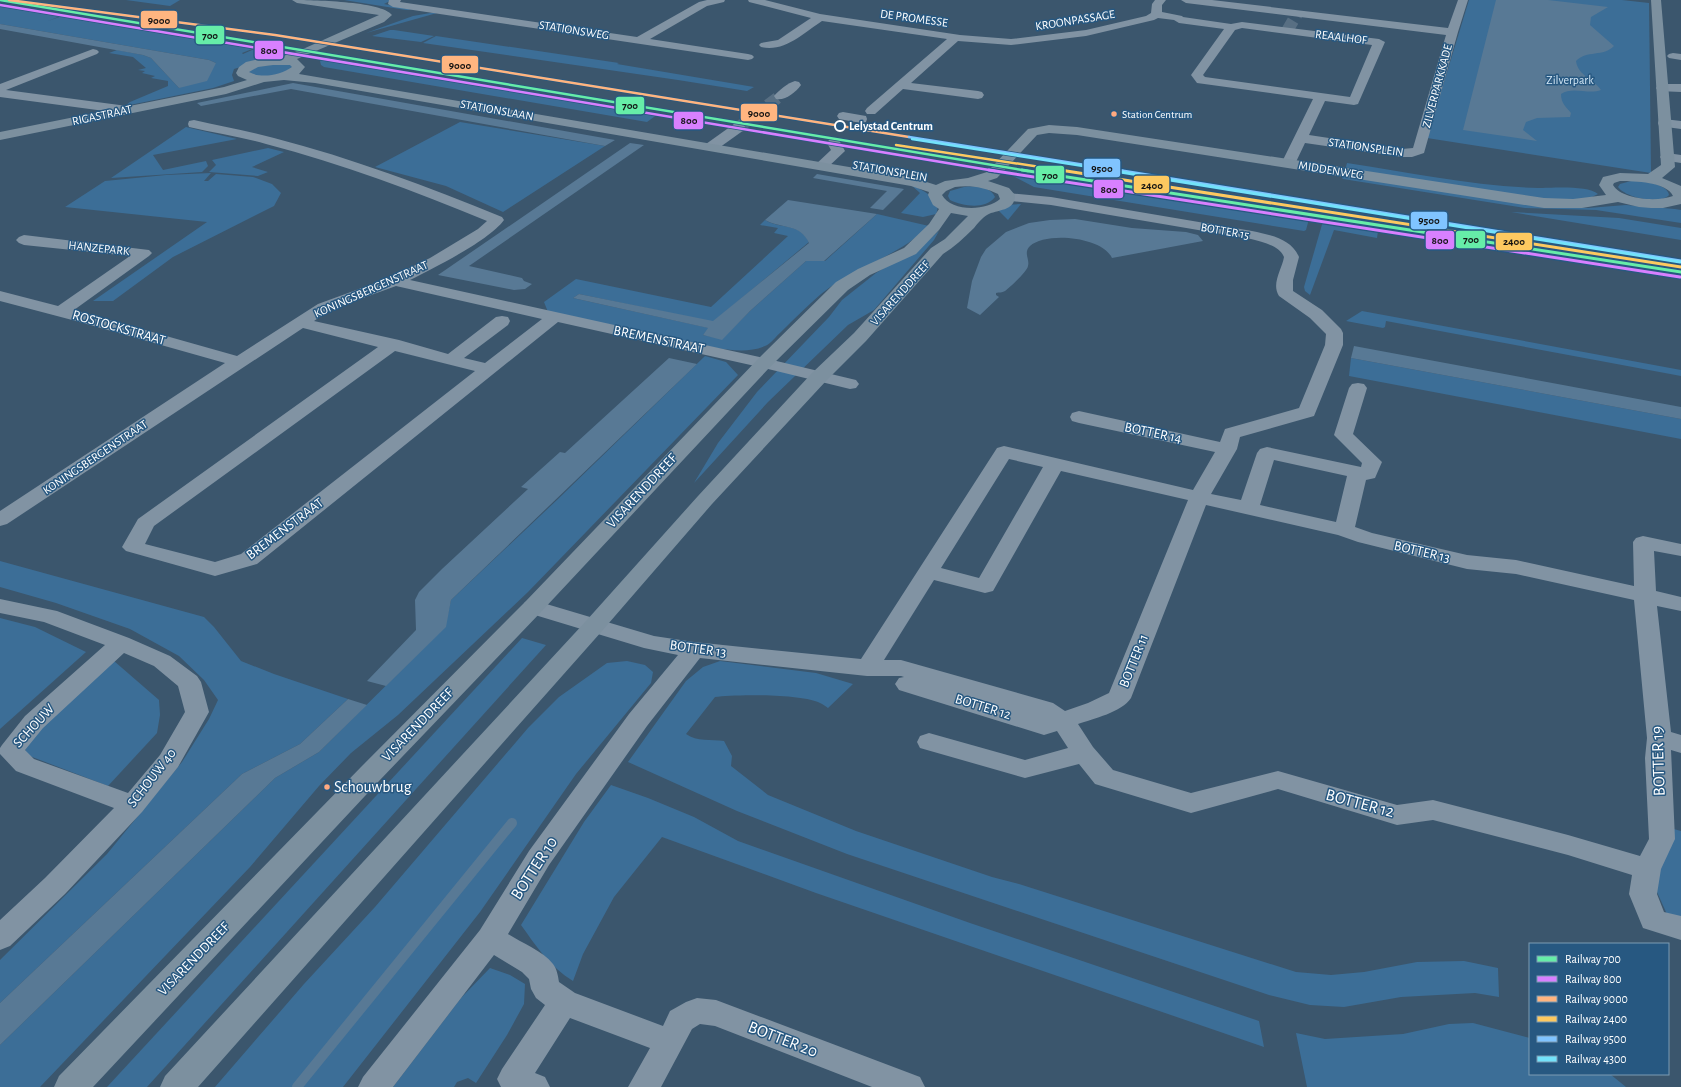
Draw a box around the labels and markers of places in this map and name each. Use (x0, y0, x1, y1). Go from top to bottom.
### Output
marker: Station Centrum (1109, 109, 1119, 119)
place label: Station Centrum (1122, 109, 1193, 120)
marker: Lelystad Centrum (834, 120, 846, 132)
place label: Lelystad Centrum (849, 120, 933, 133)
place label: Schouwbrug (334, 779, 412, 795)
marker: Schouwbrug (322, 782, 332, 792)

